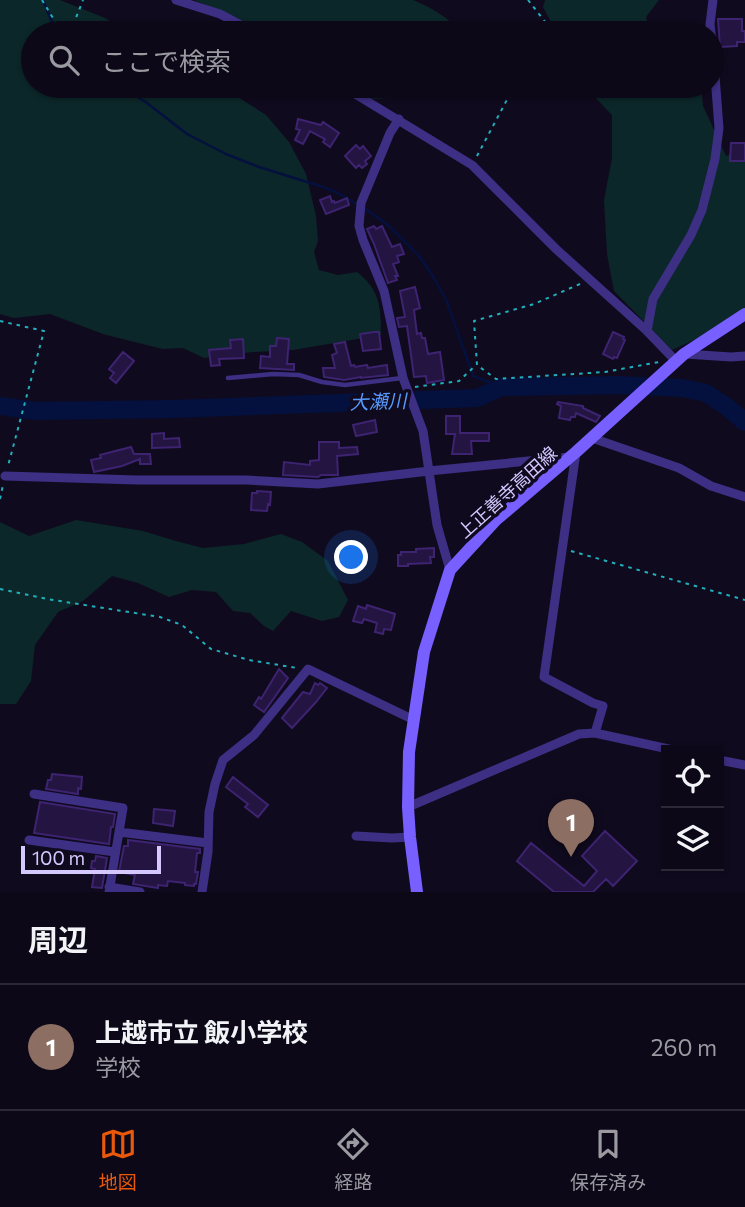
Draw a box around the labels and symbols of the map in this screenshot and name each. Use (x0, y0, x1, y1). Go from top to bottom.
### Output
water label: 大瀬川 (349, 388, 409, 413)
street label: 上正善寺高田線 (453, 442, 561, 542)
your location (334, 540, 368, 574)
pin: 1 (548, 799, 594, 857)
scale bar (21, 843, 161, 875)

